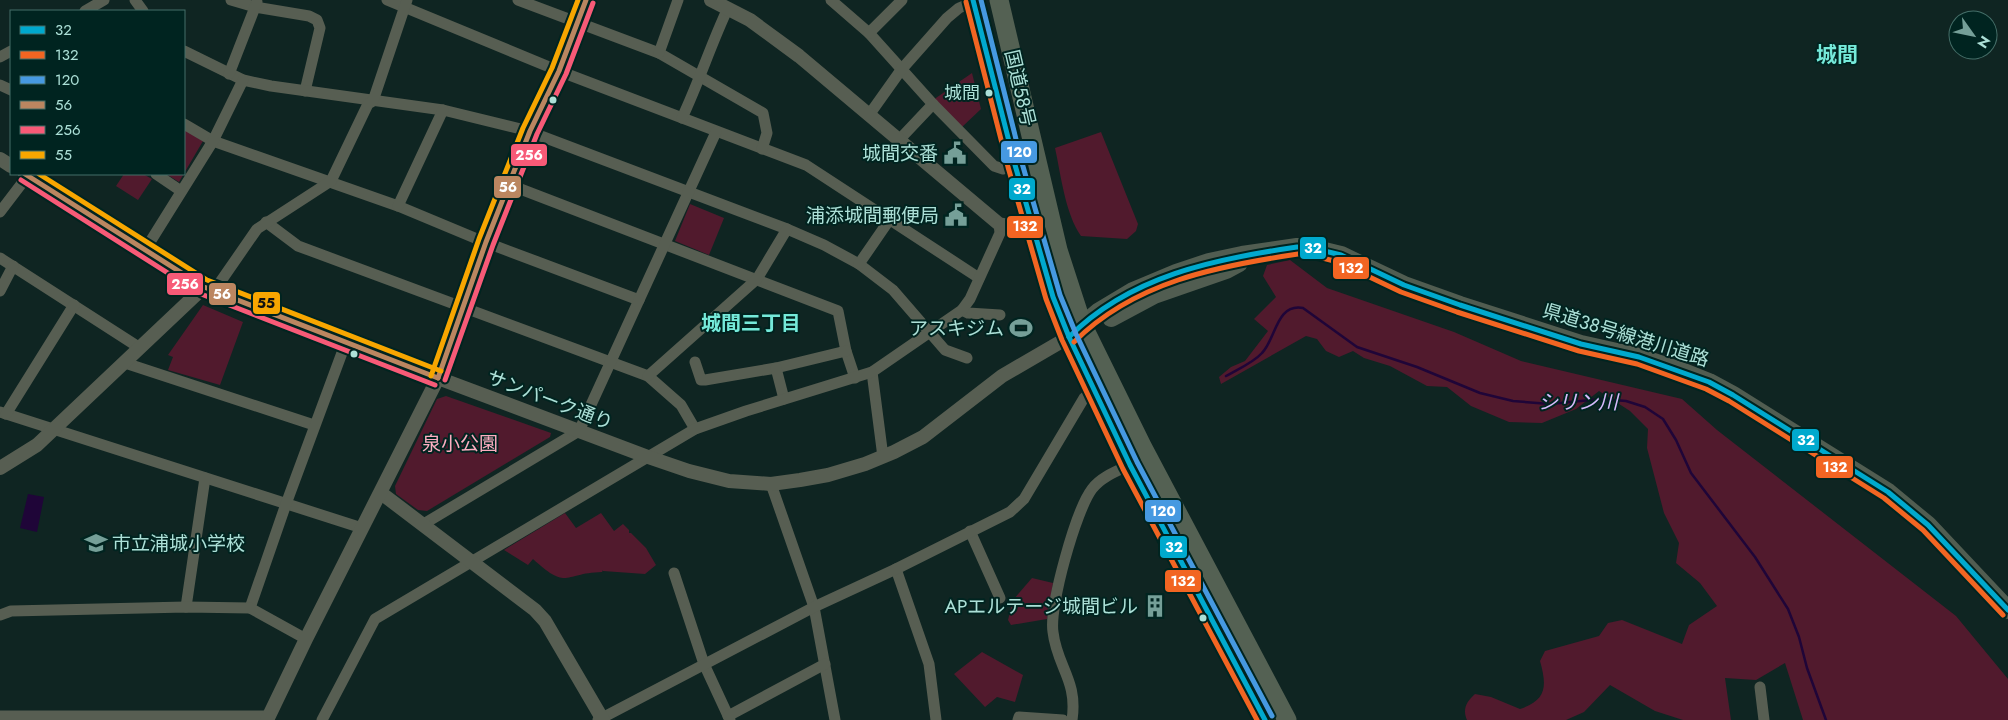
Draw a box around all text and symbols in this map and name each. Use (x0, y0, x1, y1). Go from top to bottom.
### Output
legend (10, 10, 185, 175)
north arrow (1948, 10, 1998, 60)
text: 32 (55, 19, 72, 41)
text: N (1972, 32, 1995, 52)
district label: 城間 (1816, 40, 1858, 70)
text: 132 (55, 44, 78, 66)
street label: 国道58号 (998, 47, 1042, 129)
text: 120 (55, 69, 79, 91)
place label: 城間 (944, 80, 980, 106)
marker: 城間 (984, 88, 994, 98)
text: 56 (55, 94, 72, 116)
unlabelled marker (548, 95, 558, 105)
text: 256 (55, 119, 81, 141)
place label: 城間交番 (862, 140, 938, 167)
public building icon: 城間交番 (942, 140, 968, 166)
line badge: 120 (1000, 140, 1038, 164)
text: 120 (1006, 142, 1032, 162)
line badge: 256 (510, 143, 548, 167)
text: 55 (55, 144, 72, 166)
text: 256 (515, 145, 543, 165)
line badge: 56 (493, 175, 522, 199)
text: 56 (499, 177, 517, 197)
line badge: 32 (1008, 177, 1036, 201)
text: 32 (1013, 179, 1031, 199)
place label: 浦添城間郵便局 (806, 202, 939, 229)
public building icon: 浦添城間郵便局 (943, 202, 969, 228)
line badge: 132 (1006, 215, 1044, 239)
text: 132 (1012, 216, 1038, 236)
line badge: 32 (1299, 236, 1327, 260)
text: 32 (1304, 238, 1322, 258)
line badge: 132 (1332, 256, 1370, 280)
text: 132 (1338, 258, 1364, 278)
line badge: 256 (166, 272, 204, 296)
text: 256 (171, 274, 199, 294)
line badge: 56 (208, 282, 237, 306)
text: 56 (213, 284, 231, 304)
line badge: 55 (252, 291, 281, 315)
text: 55 (257, 293, 275, 313)
street label: 県道38号線港川道路 (1539, 297, 1713, 373)
district label: 城間三丁目 (701, 309, 801, 338)
place label: アスキジム (909, 315, 1004, 342)
sports icon: アスキジム (1008, 315, 1034, 341)
unlabelled marker (349, 349, 359, 359)
street label: サンパーク通り (483, 364, 617, 436)
water label: シリン川 (1538, 388, 1620, 417)
line badge: 32 (1791, 428, 1820, 452)
park label: 泉小公園 (422, 430, 498, 457)
text: 32 (1797, 430, 1815, 450)
line badge: 132 (1815, 455, 1854, 479)
text: 132 (1822, 457, 1848, 477)
line badge: 120 (1144, 499, 1182, 523)
text: 120 (1150, 501, 1176, 521)
school or university icon: 市立浦城小学校 (83, 530, 109, 556)
place label: 市立浦城小学校 (112, 530, 245, 557)
line badge: 32 (1159, 535, 1188, 559)
text: 32 (1165, 537, 1183, 557)
line badge: 132 (1164, 569, 1202, 593)
text: 132 (1170, 571, 1196, 591)
place label: APエルテージ城間ビル (944, 593, 1138, 620)
building icon: APエルテージ城間ビル (1142, 593, 1168, 619)
unlabelled marker (1198, 613, 1208, 623)

